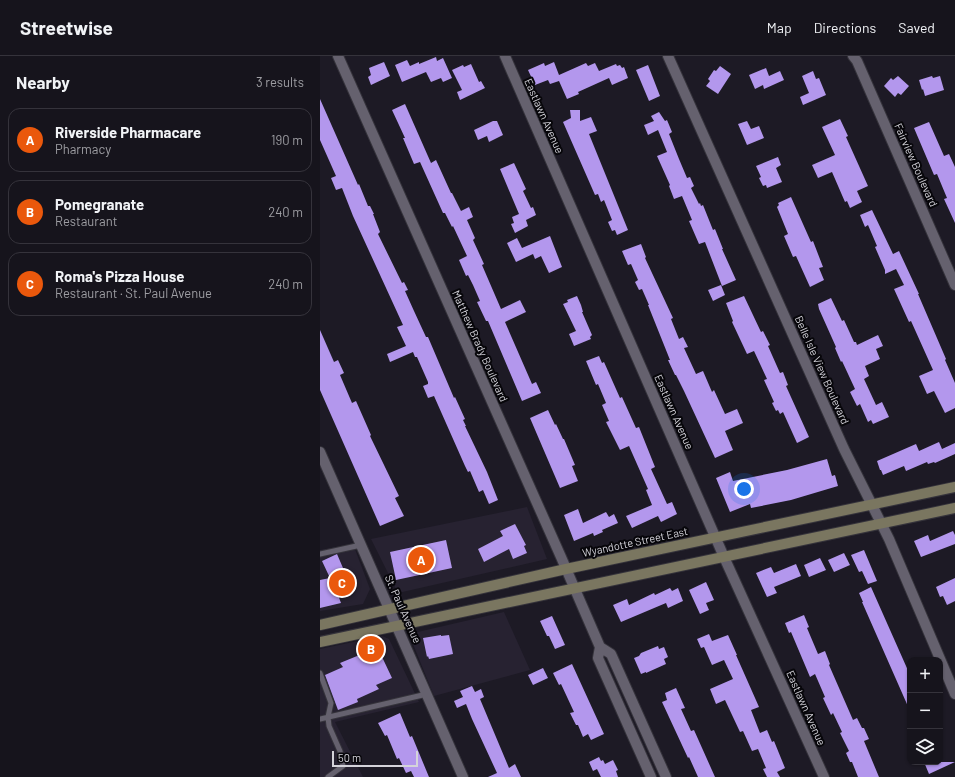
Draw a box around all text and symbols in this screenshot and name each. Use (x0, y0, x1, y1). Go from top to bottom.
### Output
text: Streetwise (20, 16, 113, 39)
text: Map (767, 19, 792, 36)
text: Directions (814, 19, 876, 36)
text: Saved (898, 19, 935, 36)
text: Nearby (16, 72, 70, 92)
text: 3 results (256, 74, 304, 90)
street label: Eastlawn Avenue (522, 76, 567, 155)
street label: Fairview Boulevard (892, 121, 941, 209)
text: Riverside Pharmacare (55, 123, 201, 141)
text: A (26, 132, 34, 148)
text: 190 m (271, 132, 303, 148)
text: Pharmacy (55, 141, 111, 157)
text: Pomegranate (55, 195, 144, 213)
text: B (26, 204, 34, 220)
text: 240 m (268, 204, 303, 220)
text: Restaurant (55, 213, 117, 229)
text: Roma's Pizza House (55, 267, 184, 285)
text: C (26, 276, 34, 292)
text: 240 m (268, 276, 303, 292)
text: Restaurant · St. Paul Avenue (55, 285, 212, 301)
street label: Matthew Brady Boulevard (450, 288, 511, 404)
street label: Belle Isle View Boulevard (793, 313, 852, 426)
street label: Eastlawn Avenue (652, 372, 697, 451)
your location (734, 479, 754, 499)
street label: Wyandotte Street East (581, 524, 689, 559)
pin: A (408, 545, 434, 575)
pin: C (329, 568, 355, 598)
street label: St. Paul Avenue (383, 573, 424, 645)
pin: B (358, 634, 384, 664)
map controls (907, 657, 943, 765)
button: + (907, 657, 943, 693)
street label: Eastlawn Avenue (784, 668, 829, 747)
button: − (907, 693, 943, 729)
button: layers (907, 729, 943, 765)
scale bar (332, 749, 418, 768)
text: 50 m (338, 751, 361, 764)

